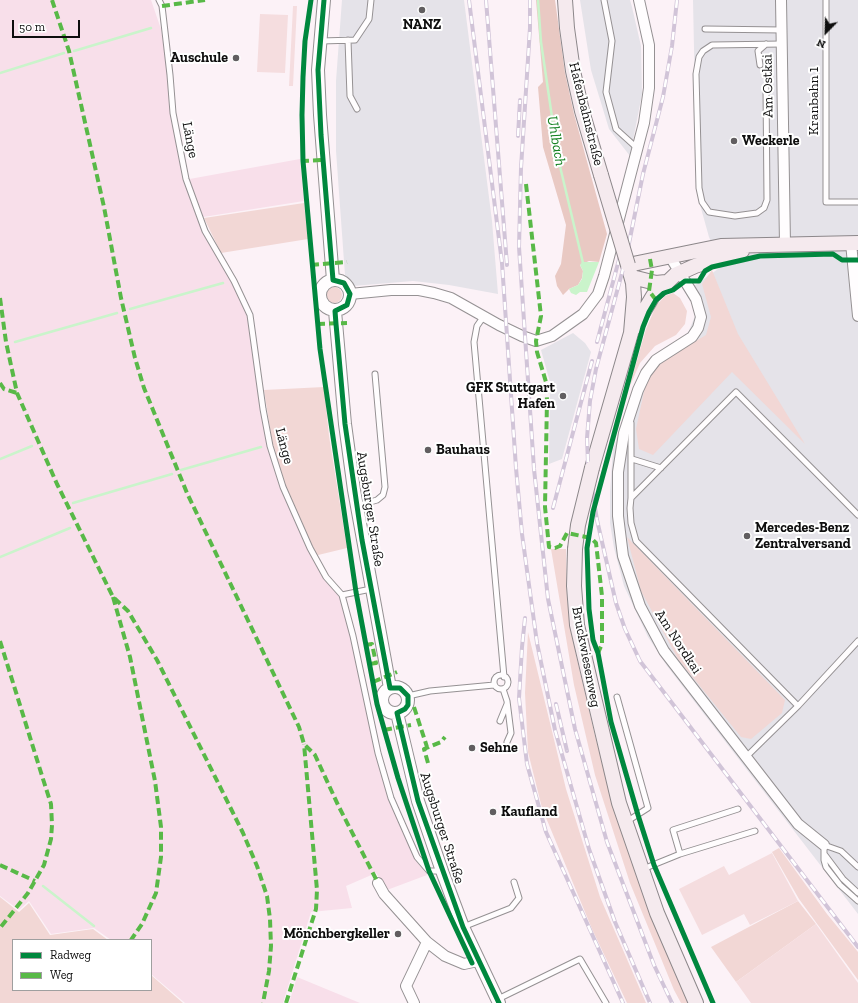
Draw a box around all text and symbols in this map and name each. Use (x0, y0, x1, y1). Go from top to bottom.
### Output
marker: NANZ (417, 5, 427, 15)
scale bar (14, 12, 82, 38)
north arrow (806, 12, 846, 52)
place label: NANZ (403, 17, 441, 33)
text: 50 m (19, 20, 45, 34)
text: N (815, 36, 828, 51)
place label: Auschule (170, 50, 228, 66)
marker: Auschule (231, 53, 241, 63)
street label: Am Ostkai (759, 54, 777, 118)
street label: Hafenbahnstraße (565, 61, 607, 167)
street label: Kranbahn 1 (806, 67, 822, 135)
water label: Uhlbach (543, 114, 569, 168)
street label: Länge (178, 120, 202, 160)
place label: Weckerle (742, 133, 800, 149)
marker: Weckerle (729, 136, 739, 146)
place label: GFK Stuttgart Hafen (466, 380, 555, 412)
marker: GFK Stuttgart Hafen (558, 391, 568, 401)
street label: Länge (271, 426, 297, 466)
place label: Bauhaus (436, 442, 490, 458)
marker: Bauhaus (423, 445, 433, 455)
street label: Augsburger Straße (353, 450, 387, 568)
place label: Mercedes-Benz Zentralversand (755, 520, 851, 552)
marker: Mercedes-Benz Zentralversand (742, 531, 752, 541)
street label: Bruckwiesenweg (568, 605, 604, 709)
street label: Am Nordkai (651, 607, 705, 677)
place label: Sehne (480, 740, 518, 756)
marker: Sehne (467, 743, 477, 753)
street label: Augsburger Straße (416, 770, 468, 886)
place label: Kaufland (501, 804, 557, 820)
marker: Kaufland (488, 807, 498, 817)
place label: Mönchbergkeller (283, 926, 390, 942)
marker: Mönchbergkeller (393, 929, 403, 939)
legend (12, 939, 152, 991)
text: Radweg (50, 948, 91, 962)
text: Weg (50, 968, 73, 982)

